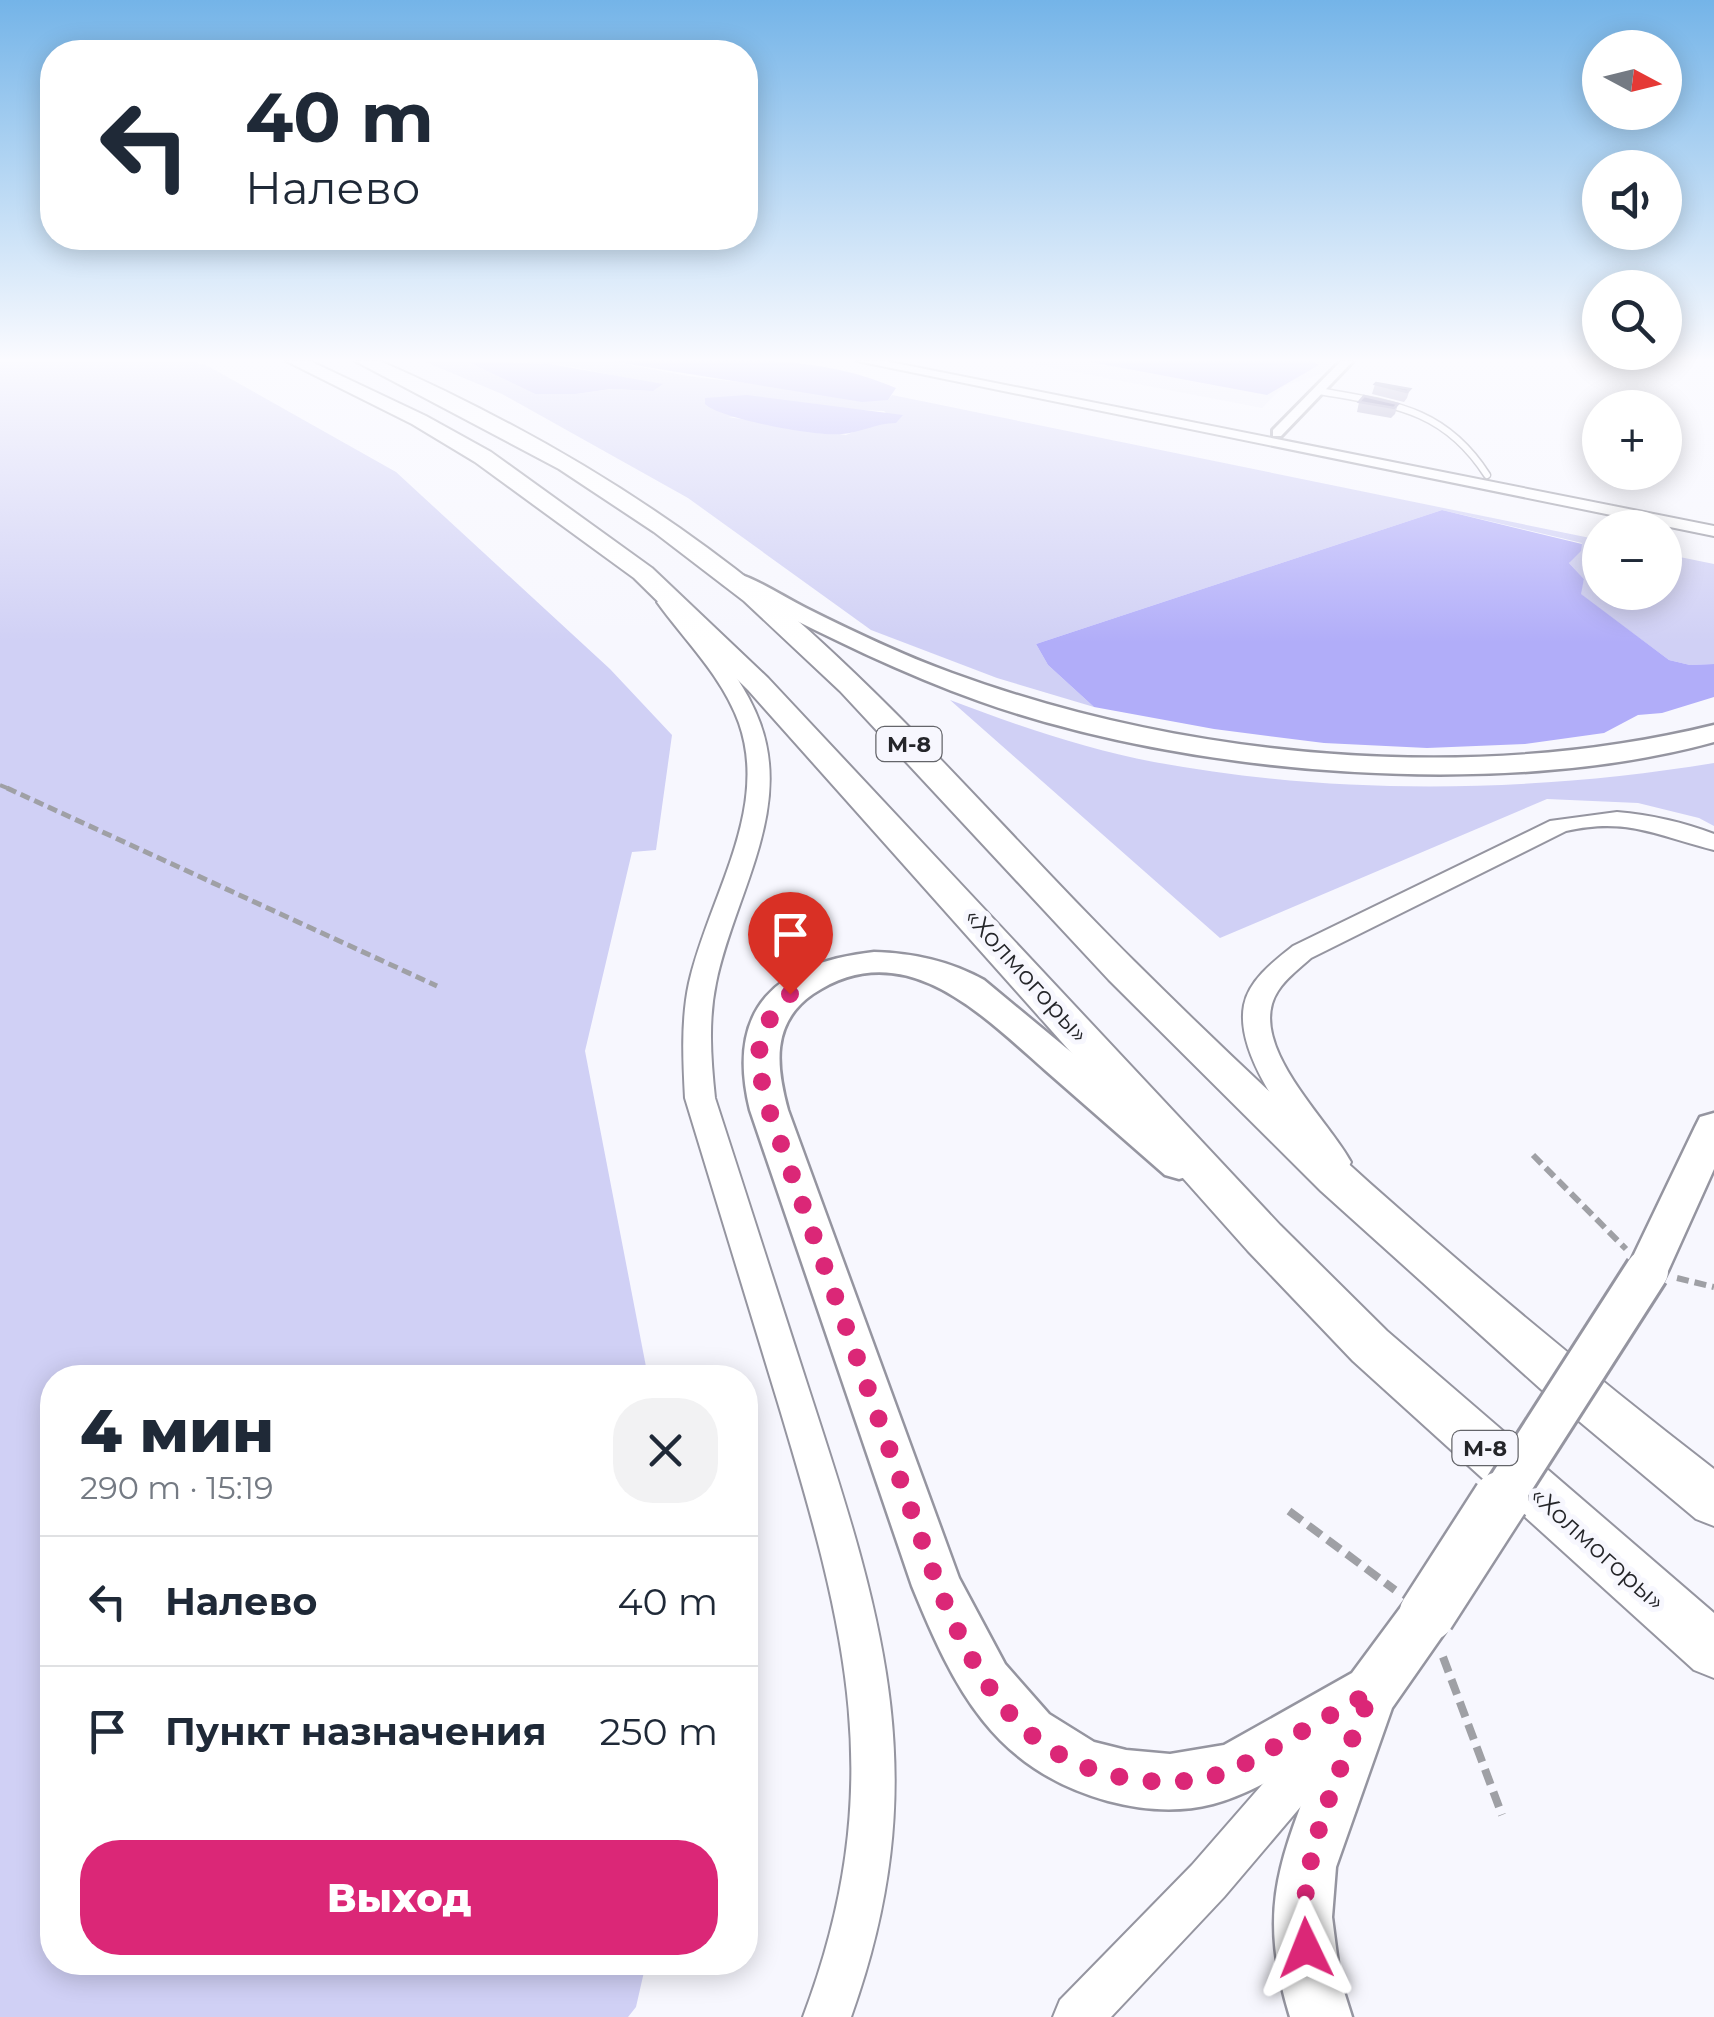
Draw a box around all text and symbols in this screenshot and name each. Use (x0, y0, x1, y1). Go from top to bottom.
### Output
north arrow (1582, 30, 1682, 130)
map controls (1582, 30, 1682, 610)
text: 40 m (245, 74, 434, 160)
icon: left (80, 80, 210, 210)
button: sound (1582, 150, 1682, 250)
text: Налево (245, 160, 420, 215)
button: search (1582, 270, 1682, 370)
button: + (1582, 390, 1682, 490)
button: − (1582, 510, 1682, 610)
road number: М-8 (876, 727, 942, 761)
pin (748, 892, 833, 995)
street label: «Холмогоры» (959, 902, 1095, 1048)
icon: arrive (763, 907, 818, 962)
text: 4 мин (80, 1394, 274, 1467)
button: close (613, 1398, 718, 1503)
road number: М-8 (1452, 1431, 1518, 1465)
text: 290 m · 15:19 (80, 1468, 274, 1507)
street label: «Холмогоры» (1525, 1480, 1671, 1616)
icon: left (80, 1574, 135, 1629)
text: Налево (165, 1578, 317, 1625)
text: 40 m (617, 1578, 718, 1625)
icon: arrive (80, 1704, 135, 1759)
text: Пункт назначения (165, 1708, 547, 1755)
text: 250 m (599, 1708, 718, 1755)
button: Выход (80, 1840, 718, 1955)
position arrow (1254, 1896, 1358, 2000)

